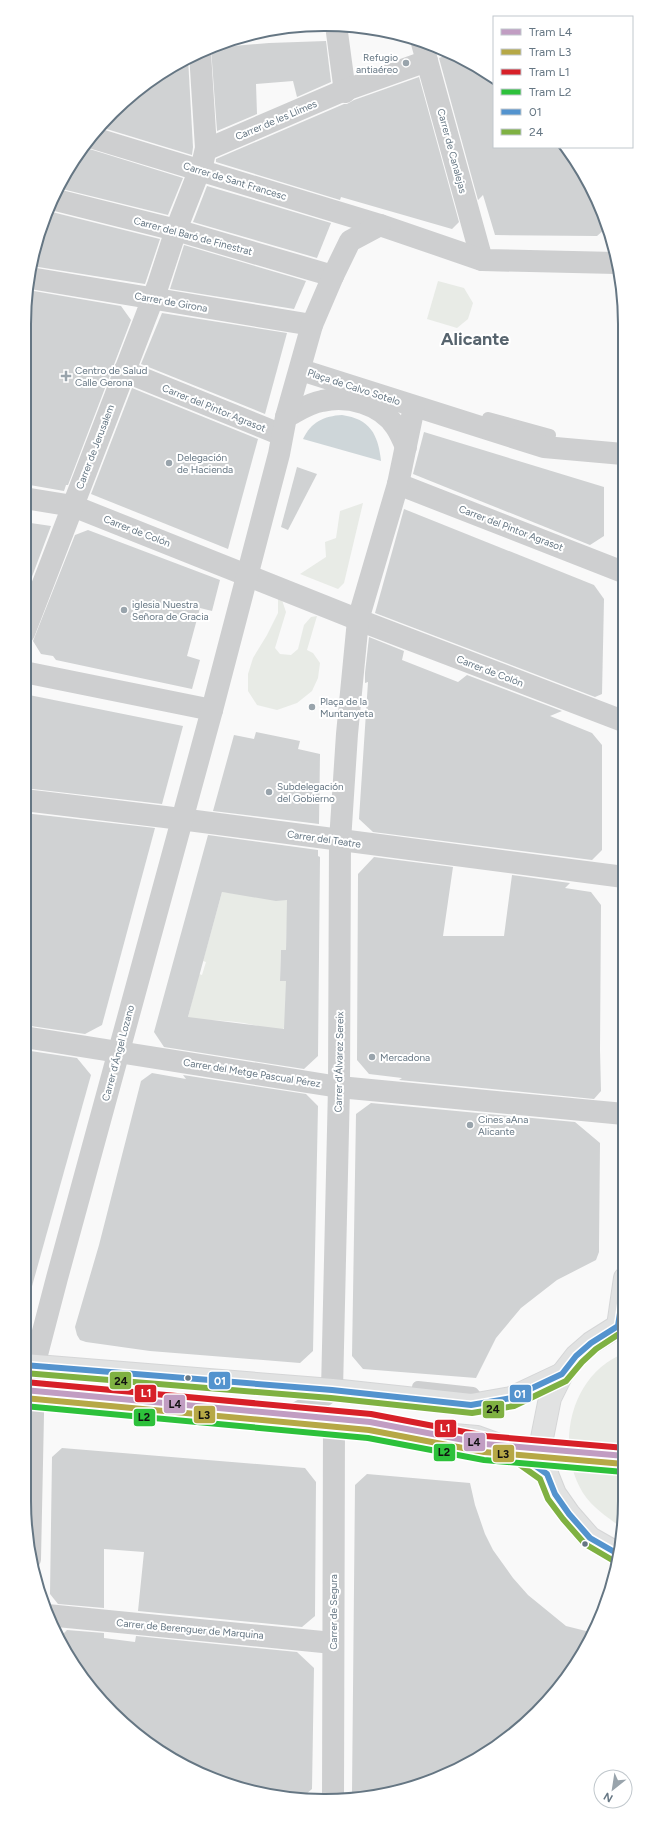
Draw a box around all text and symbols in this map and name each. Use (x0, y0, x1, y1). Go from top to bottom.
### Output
legend (493, 16, 633, 148)
text: Tram L4 (529, 25, 573, 39)
text: Tram L3 (529, 45, 571, 59)
place label: Refugio antiaéreo (356, 51, 398, 76)
marker: Refugio antiaéreo (401, 58, 411, 68)
text: Tram L1 (529, 65, 570, 79)
text: Tram L2 (529, 85, 571, 99)
street label: Carrer de les Llimes (233, 97, 319, 143)
text: 01 (529, 105, 542, 119)
street label: Carrer de Canalejas (434, 107, 470, 195)
text: 24 (529, 125, 544, 139)
street label: Carrer de Sant Francesc (182, 159, 289, 203)
street label: Carrer del Baró de Finestrat (132, 214, 254, 258)
street label: Carrer de Girona (133, 289, 209, 315)
district label: Alicante (441, 328, 509, 350)
place label: Centro de Salud Calle Gerona (75, 364, 147, 389)
street label: Plaça de Calvo Sotelo (306, 366, 402, 408)
marker: Centro de Salud Calle Gerona (60, 370, 72, 382)
street label: Carrer del Pintor Agrasot (160, 381, 268, 435)
street label: Carrer de Jerusalem (73, 403, 117, 491)
place label: Delegación de Hacienda (177, 451, 233, 476)
marker: Delegación de Hacienda (164, 458, 174, 468)
street label: Carrer del Pintor Agrasot (457, 502, 565, 554)
street label: Carrer de Colón (102, 512, 173, 550)
place label: iglesia Nuestra Señora de Gracia (132, 598, 209, 623)
marker: iglesia Nuestra Señora de Gracia (119, 605, 129, 615)
street label: Carrer de Colón (455, 652, 526, 690)
place label: Plaça de la Muntanyeta (320, 695, 373, 720)
marker: Plaça de la Muntanyeta (307, 702, 317, 712)
place label: Subdelegación del Gobierno (277, 780, 344, 805)
marker: Subdelegación del Gobierno (264, 787, 274, 797)
street label: Carrer del Teatre (286, 827, 362, 851)
street label: Carrer d'Ángel Lozano (99, 1003, 137, 1102)
street label: Carrer d'Álvarez Sereix (332, 1011, 346, 1113)
place label: Mercadona (380, 1051, 430, 1064)
marker: Mercadona (367, 1052, 377, 1062)
street label: Carrer del Metge Pascual Pérez (182, 1056, 322, 1090)
place label: Cines aAna Alicante (478, 1113, 528, 1138)
marker: Cines aAna Alicante (465, 1120, 475, 1130)
line badge: 24 (109, 1371, 132, 1390)
line badge: 01 (208, 1371, 231, 1390)
unlabelled marker (183, 1373, 193, 1383)
text: 24 (114, 1375, 128, 1388)
text: 01 (214, 1375, 226, 1388)
line badge: L1 (134, 1384, 157, 1403)
line badge: 01 (509, 1384, 532, 1403)
text: L1 (141, 1387, 151, 1400)
text: 01 (514, 1388, 526, 1401)
line badge: L4 (163, 1394, 186, 1414)
text: L4 (169, 1398, 181, 1411)
line badge: 24 (482, 1400, 505, 1419)
text: 24 (486, 1403, 500, 1416)
line badge: L3 (193, 1405, 216, 1424)
line badge: L2 (133, 1408, 156, 1427)
text: L3 (198, 1409, 210, 1422)
text: L2 (138, 1411, 150, 1424)
line badge: L1 (434, 1419, 457, 1438)
text: L1 (440, 1422, 450, 1435)
line badge: L4 (463, 1432, 486, 1452)
text: L4 (468, 1436, 480, 1449)
line badge: L2 (433, 1443, 456, 1462)
line badge: L3 (492, 1444, 515, 1463)
text: L2 (438, 1446, 450, 1459)
text: L3 (497, 1448, 509, 1461)
unlabelled marker (580, 1539, 590, 1549)
street label: Carrer de Segura (327, 1574, 340, 1650)
street label: Carrer de Berenguer de Marquina (116, 1616, 264, 1642)
north arrow (593, 1769, 633, 1809)
text: N (601, 1789, 615, 1805)

